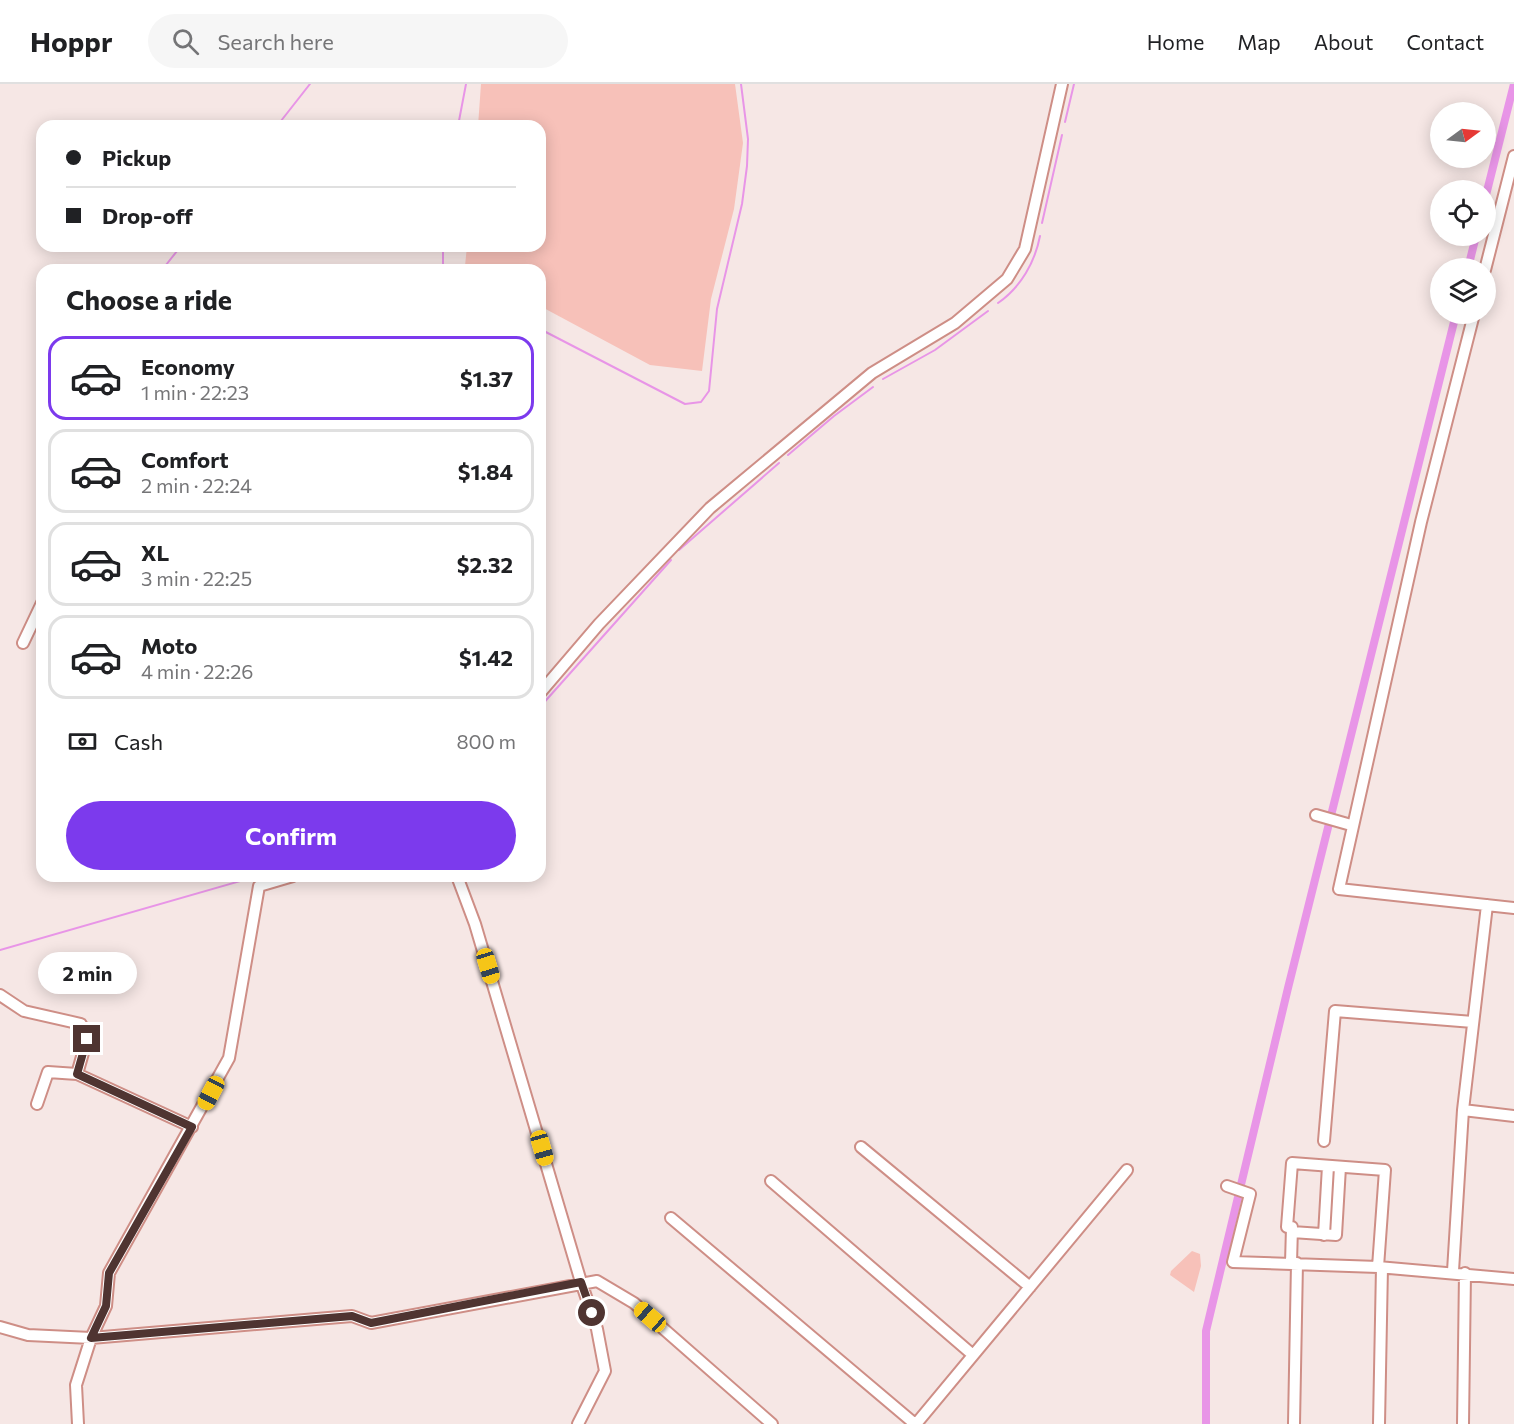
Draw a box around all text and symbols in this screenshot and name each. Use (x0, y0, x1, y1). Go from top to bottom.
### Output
search box (148, 14, 568, 68)
text: Hoppr (30, 24, 112, 58)
icon: search (169, 25, 202, 58)
text: Search here (217, 28, 334, 55)
text: Home (1147, 29, 1204, 54)
text: Map (1237, 29, 1281, 54)
text: About (1314, 29, 1373, 54)
text: Contact (1406, 29, 1484, 54)
north arrow (1430, 102, 1496, 168)
map controls (1430, 102, 1496, 324)
text: Pickup (102, 144, 171, 171)
button: locate (1430, 180, 1496, 246)
text: Drop-off (102, 202, 193, 229)
button: layers (1430, 258, 1496, 324)
text: Choose a ride (66, 283, 232, 316)
icon: car (69, 351, 123, 405)
text: Economy (141, 353, 235, 380)
text: $1.37 (460, 365, 513, 392)
text: 1 min · 22:23 (141, 380, 249, 404)
icon: car (69, 444, 123, 498)
text: Comfort (141, 446, 229, 473)
text: $1.84 (458, 458, 513, 485)
text: 2 min · 22:24 (141, 473, 252, 497)
icon: car (69, 537, 123, 591)
text: XL (141, 539, 169, 566)
text: $2.32 (457, 551, 513, 578)
text: 3 min · 22:25 (141, 566, 252, 590)
icon: car (69, 630, 123, 684)
text: Moto (141, 632, 197, 659)
text: $1.42 (459, 644, 513, 671)
text: 4 min · 22:26 (141, 659, 253, 683)
icon: cash (66, 725, 99, 758)
text: Cash (114, 728, 163, 755)
text: 800 m (456, 729, 516, 753)
button: Confirm (66, 801, 516, 870)
car (474, 946, 502, 986)
callout: 2 min (38, 952, 136, 994)
text: 2 min (63, 961, 112, 985)
route end (73, 1025, 100, 1052)
car (195, 1073, 227, 1113)
car (528, 1128, 556, 1168)
car (631, 1298, 669, 1336)
route start (578, 1299, 605, 1326)

